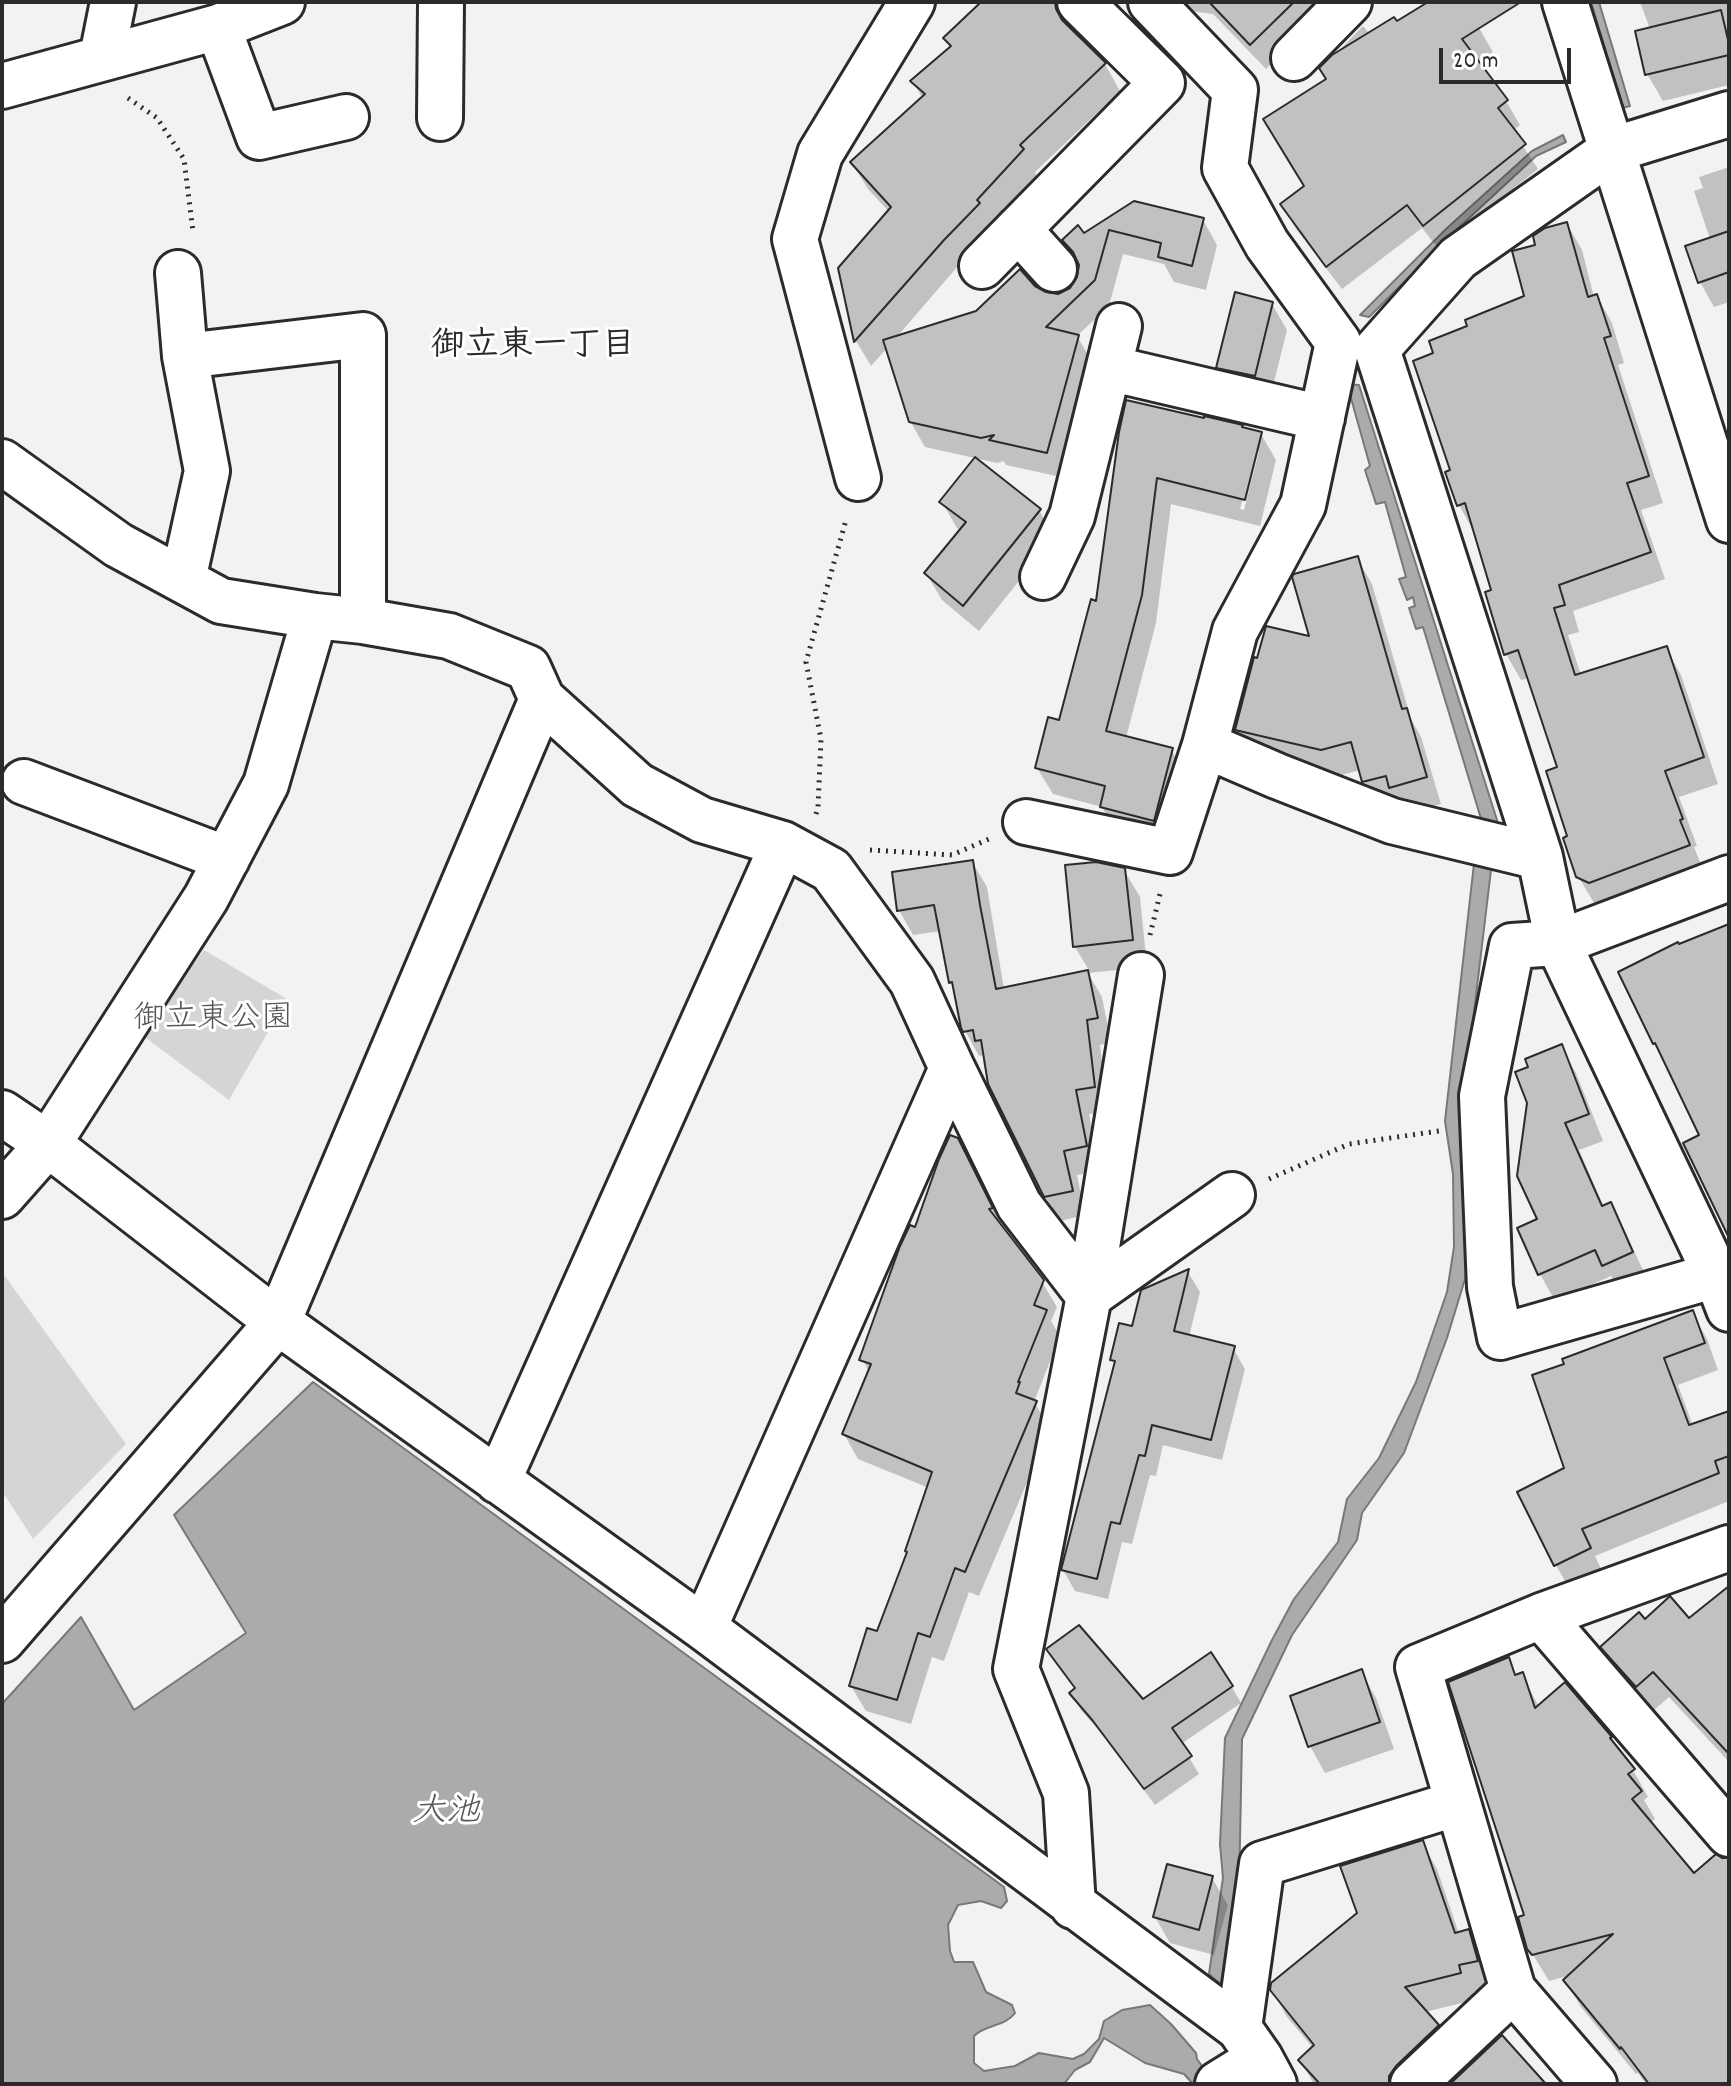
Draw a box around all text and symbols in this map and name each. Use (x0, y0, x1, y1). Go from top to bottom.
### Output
scale bar (1443, 32, 1575, 82)
text: 20 m (1453, 45, 1499, 79)
district label: 御立東一丁目 (431, 329, 635, 369)
park label: 御立東公園 (133, 1003, 293, 1041)
water label: 大池 (412, 1795, 480, 1835)

